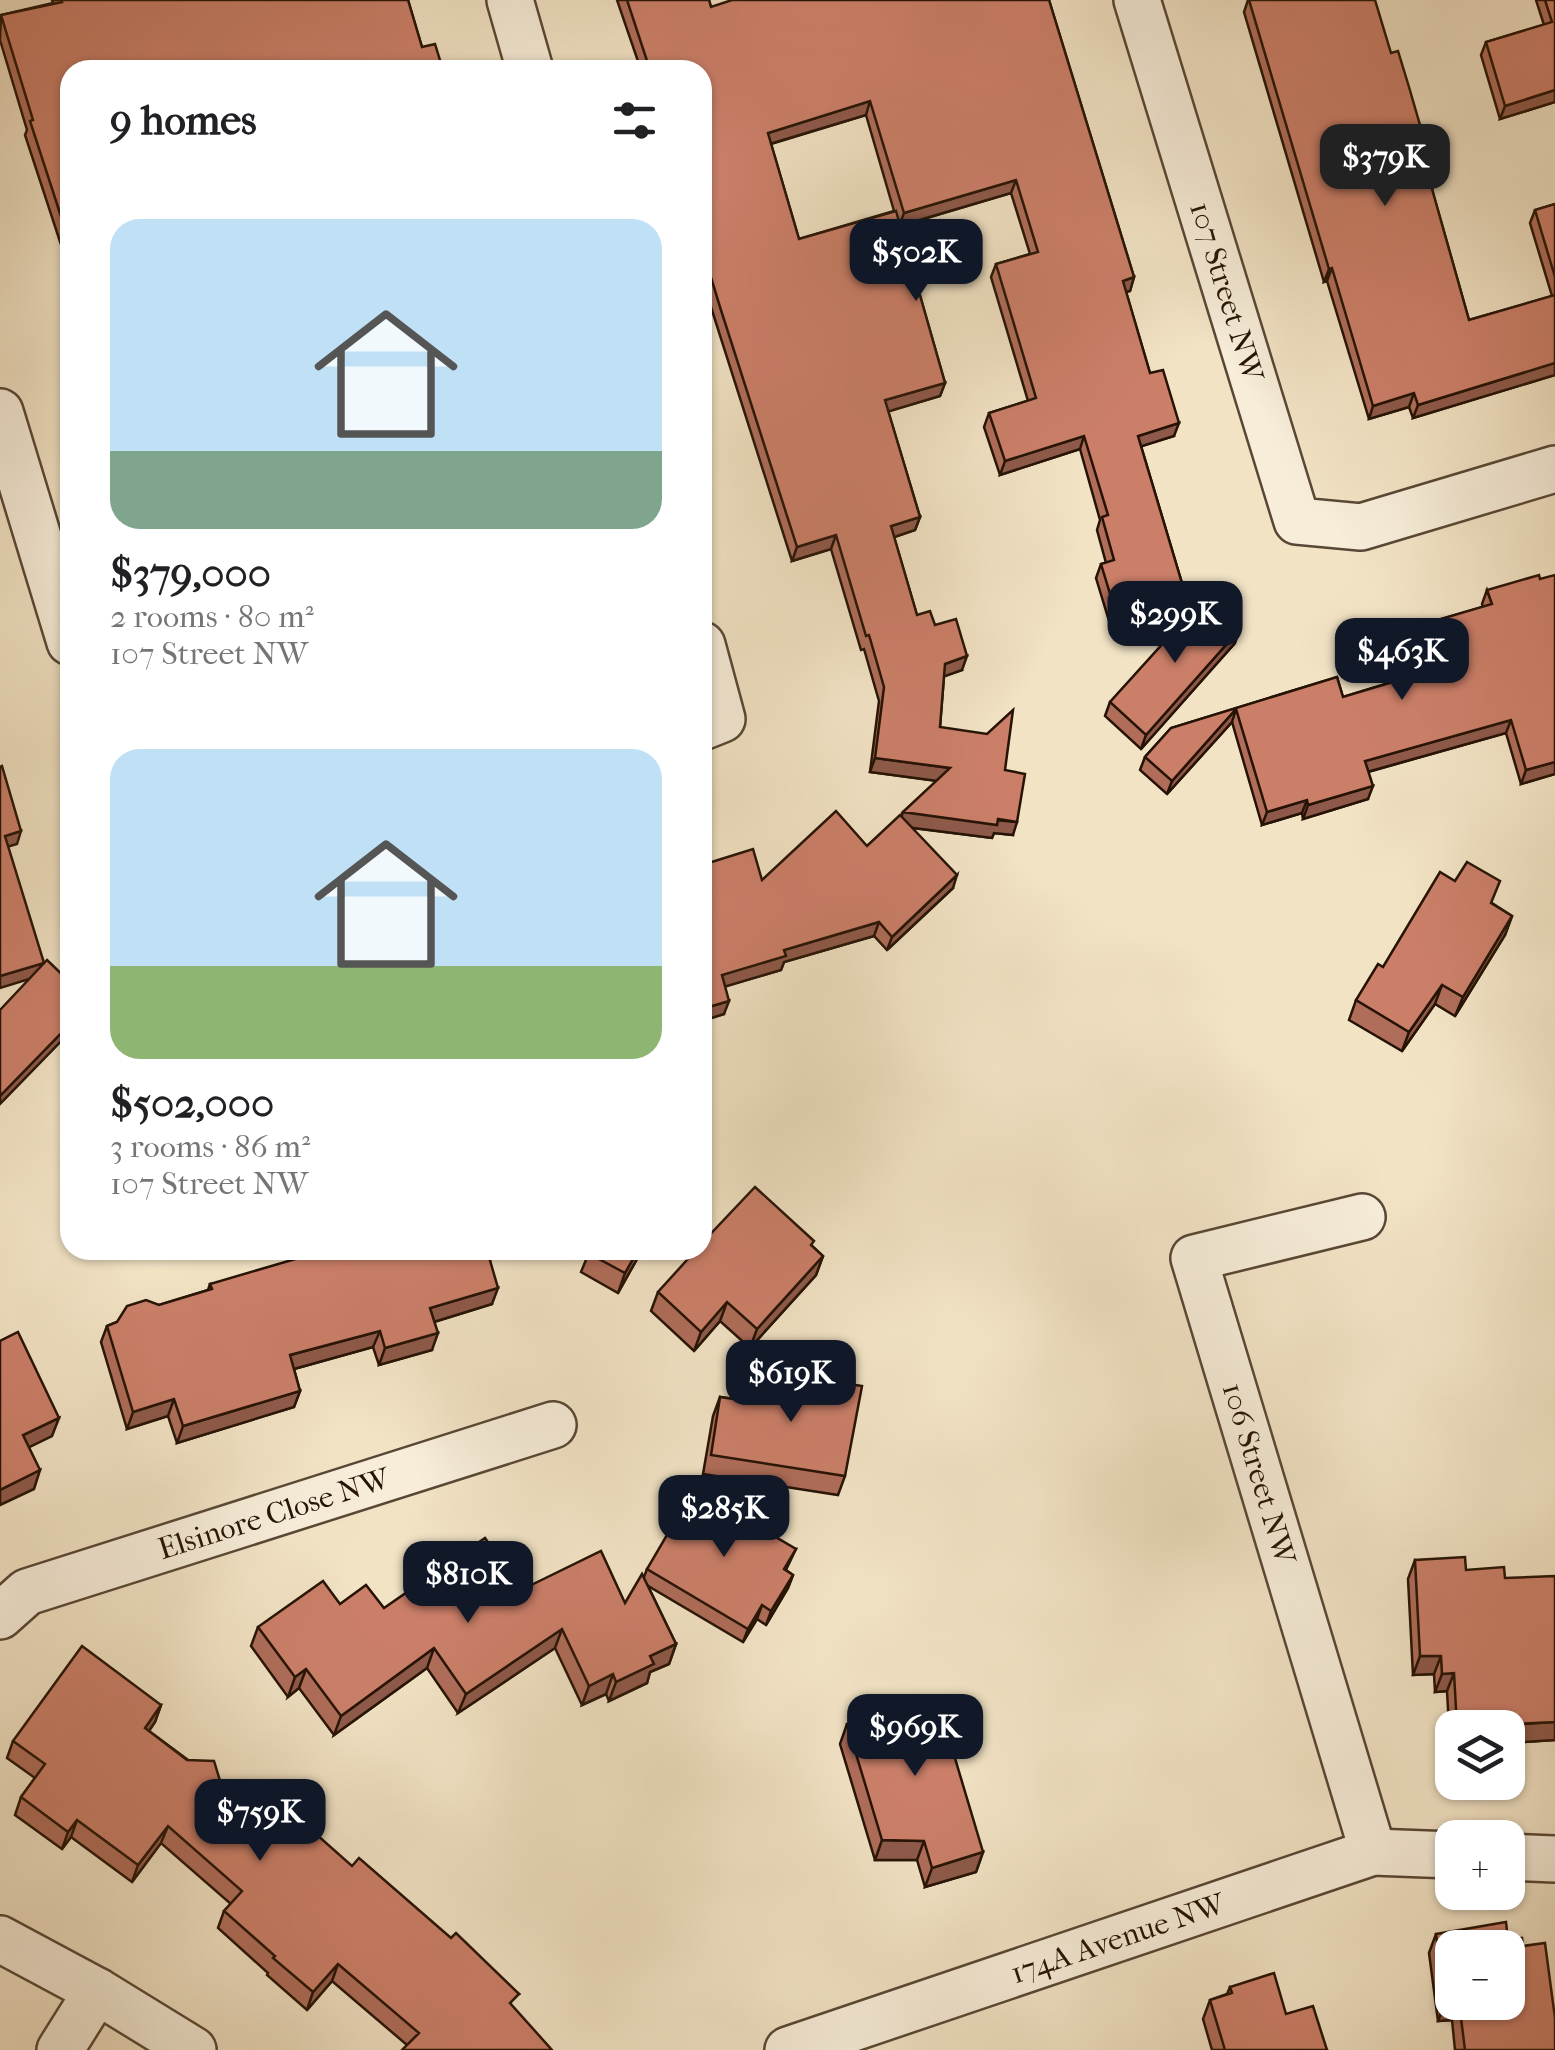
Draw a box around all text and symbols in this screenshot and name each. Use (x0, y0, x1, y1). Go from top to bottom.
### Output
icon: filters (607, 93, 662, 148)
text: 9 homes (110, 96, 257, 145)
pin: $379K (1315, 124, 1455, 209)
text: $379K (1342, 138, 1428, 175)
street label: 107 Street NW (1183, 198, 1271, 387)
pin: $502K (846, 219, 986, 304)
text: $502K (872, 233, 960, 270)
icon: home (296, 284, 476, 464)
text: $379,000 (110, 549, 271, 598)
pin: $299K (1105, 581, 1245, 666)
text: $299K (1130, 595, 1220, 632)
text: 2 rooms · 80 m² (110, 598, 314, 635)
pin: $463K (1332, 618, 1472, 703)
text: $463K (1357, 632, 1447, 669)
text: 107 Street NW (110, 635, 308, 672)
icon: home (296, 814, 476, 994)
text: $502,000 (110, 1079, 274, 1128)
text: 3 rooms · 86 m² (110, 1128, 310, 1165)
text: 107 Street NW (110, 1165, 308, 1202)
pin: $619K (721, 1340, 861, 1425)
text: $619K (748, 1354, 834, 1391)
street label: 106 Street NW (1215, 1379, 1303, 1570)
street label: Elsinore Close NW (154, 1460, 395, 1567)
pin: $285K (654, 1475, 794, 1560)
text: $285K (680, 1489, 768, 1526)
pin: $810K (398, 1541, 538, 1626)
text: $810K (425, 1555, 511, 1592)
pin: $969K (845, 1694, 985, 1779)
text: $969K (869, 1708, 961, 1745)
map controls (1435, 1710, 1525, 2020)
button: layers (1435, 1710, 1525, 1800)
pin: $759K (190, 1779, 330, 1864)
text: $759K (217, 1793, 303, 1830)
button: + (1435, 1820, 1525, 1910)
street label: 174A Avenue NW (1006, 1886, 1231, 1991)
button: − (1435, 1930, 1525, 2020)

